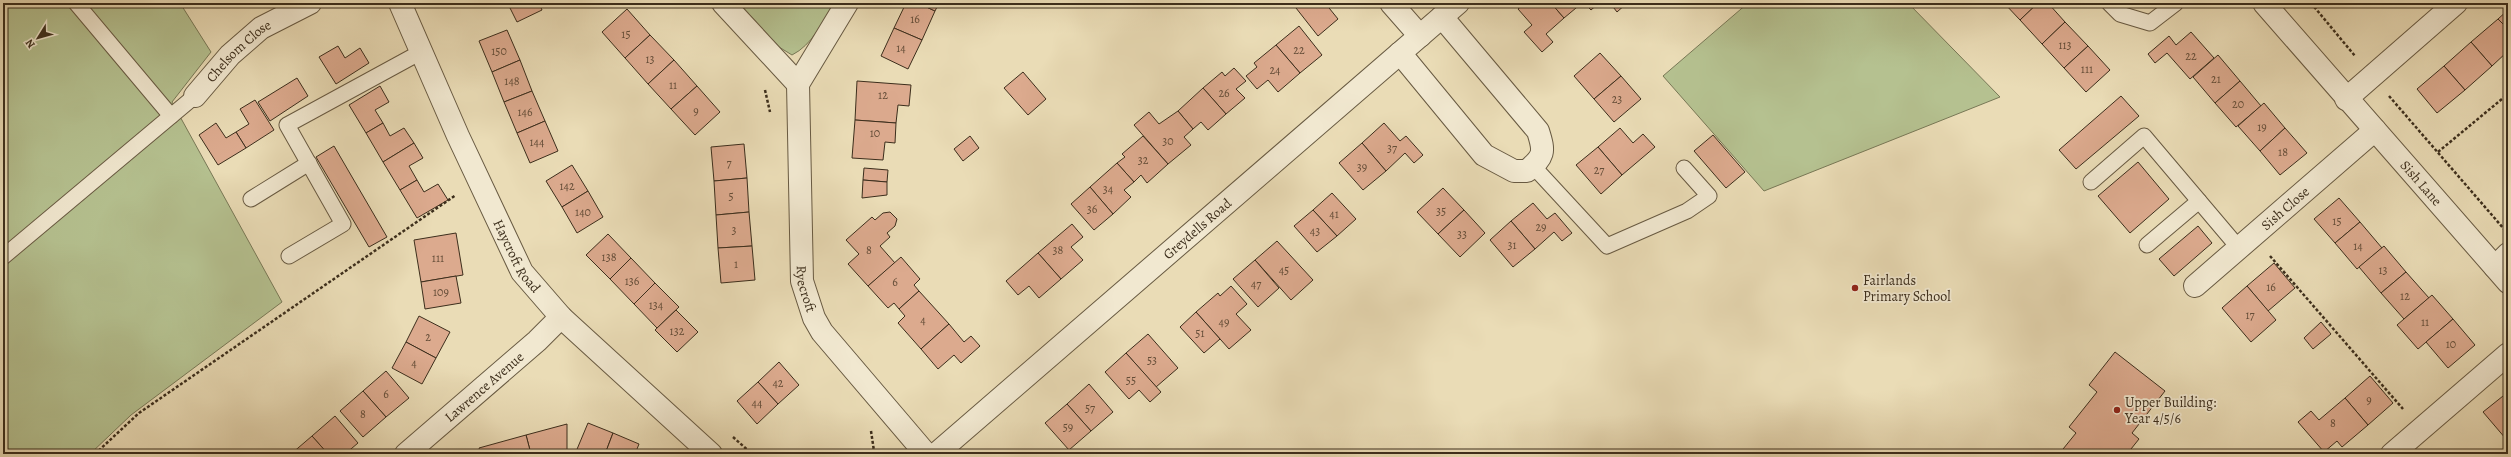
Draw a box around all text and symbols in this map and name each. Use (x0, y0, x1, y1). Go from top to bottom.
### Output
house number: 16 (910, 11, 920, 27)
street label: Chelsom Close (201, 15, 274, 86)
north arrow (18, 18, 58, 58)
house number: 15 (621, 26, 631, 42)
text: N (22, 36, 39, 51)
house number: 113 (2058, 37, 2072, 53)
house number: 14 (896, 40, 906, 56)
house number: 22 (1293, 42, 1305, 58)
house number: 150 (491, 43, 507, 59)
house number: 22 (2185, 48, 2197, 64)
house number: 13 (645, 51, 655, 67)
house number: 111 (2081, 61, 2093, 77)
house number: 24 (1269, 62, 1281, 78)
house number: 21 (2211, 71, 2221, 87)
house number: 148 (504, 73, 520, 89)
house number: 11 (669, 77, 677, 93)
house number: 26 (1218, 85, 1230, 101)
house number: 12 (878, 87, 888, 103)
house number: 23 (1612, 91, 1622, 107)
house number: 20 (2232, 96, 2244, 112)
house number: 9 (693, 103, 699, 119)
house number: 146 (517, 104, 533, 120)
house number: 19 (2257, 119, 2267, 135)
house number: 10 (870, 125, 880, 141)
house number: 30 (1162, 133, 1174, 149)
house number: 144 (530, 134, 545, 150)
house number: 37 (1387, 140, 1398, 156)
house number: 18 (2278, 144, 2288, 160)
house number: 32 (1138, 152, 1149, 168)
house number: 7 (726, 155, 732, 171)
street label: Sish Lane (2396, 156, 2447, 210)
house number: 39 (1357, 159, 1367, 175)
house number: 27 (1594, 162, 1605, 178)
house number: 142 (559, 178, 575, 194)
house number: 34 (1103, 181, 1114, 197)
street label: Sish Close (2257, 182, 2313, 234)
house number: 5 (728, 188, 734, 204)
street label: Greydells Road (1159, 193, 1236, 263)
house number: 36 (1087, 201, 1098, 217)
house number: 35 (1436, 203, 1446, 219)
house number: 140 (575, 204, 591, 220)
house number: 41 (1329, 206, 1339, 222)
house number: 15 (2332, 213, 2342, 229)
street label: Haycroft Road (489, 216, 546, 297)
house number: 29 (1535, 219, 1547, 235)
house number: 3 (732, 222, 737, 238)
house number: 43 (1310, 223, 1320, 239)
house number: 33 (1457, 226, 1467, 242)
house number: 31 (1507, 237, 1517, 253)
house number: 14 (2353, 238, 2363, 254)
house number: 8 (866, 242, 872, 258)
house number: 38 (1053, 242, 1064, 258)
house number: 138 (602, 249, 617, 265)
house number: 111 (432, 250, 444, 266)
house number: 1 (734, 256, 738, 272)
house number: 45 (1279, 262, 1289, 278)
house number: 13 (2378, 262, 2388, 278)
street label: Ryecroft (792, 265, 821, 315)
place label: Fairlands Primary School (1863, 271, 1951, 306)
house number: 136 (625, 273, 640, 289)
house number: 6 (892, 274, 898, 290)
house number: 47 (1251, 276, 1262, 292)
house number: 16 (2266, 279, 2276, 295)
marker: Fairlands Primary School (1850, 283, 1860, 293)
house number: 109 (433, 284, 449, 300)
house number: 12 (2400, 288, 2410, 304)
house number: 134 (649, 297, 664, 313)
house number: 17 (2245, 307, 2256, 323)
house number: 4 (920, 312, 926, 328)
house number: 49 (1219, 314, 1229, 330)
house number: 11 (2421, 314, 2429, 330)
house number: 132 (670, 323, 685, 339)
house number: 51 (1195, 325, 1205, 341)
house number: 2 (425, 329, 431, 345)
house number: 10 (2446, 336, 2456, 352)
street label: Lawrence Avenue (440, 347, 528, 426)
house number: 53 (1147, 352, 1157, 368)
house number: 4 (411, 355, 417, 371)
house number: 55 (1126, 372, 1136, 388)
house number: 42 (772, 375, 784, 391)
house number: 6 (383, 386, 389, 402)
house number: 9 (2366, 392, 2372, 408)
place label: Upper Building: Year 4/5/6 (2124, 393, 2216, 428)
house number: 44 (752, 395, 763, 411)
house number: 57 (1085, 400, 1096, 416)
marker: Upper Building: Year 4/5/6 (2112, 405, 2122, 415)
house number: 8 (360, 406, 366, 422)
house number: 8 (2330, 415, 2336, 431)
house number: 59 (1063, 419, 1073, 435)

